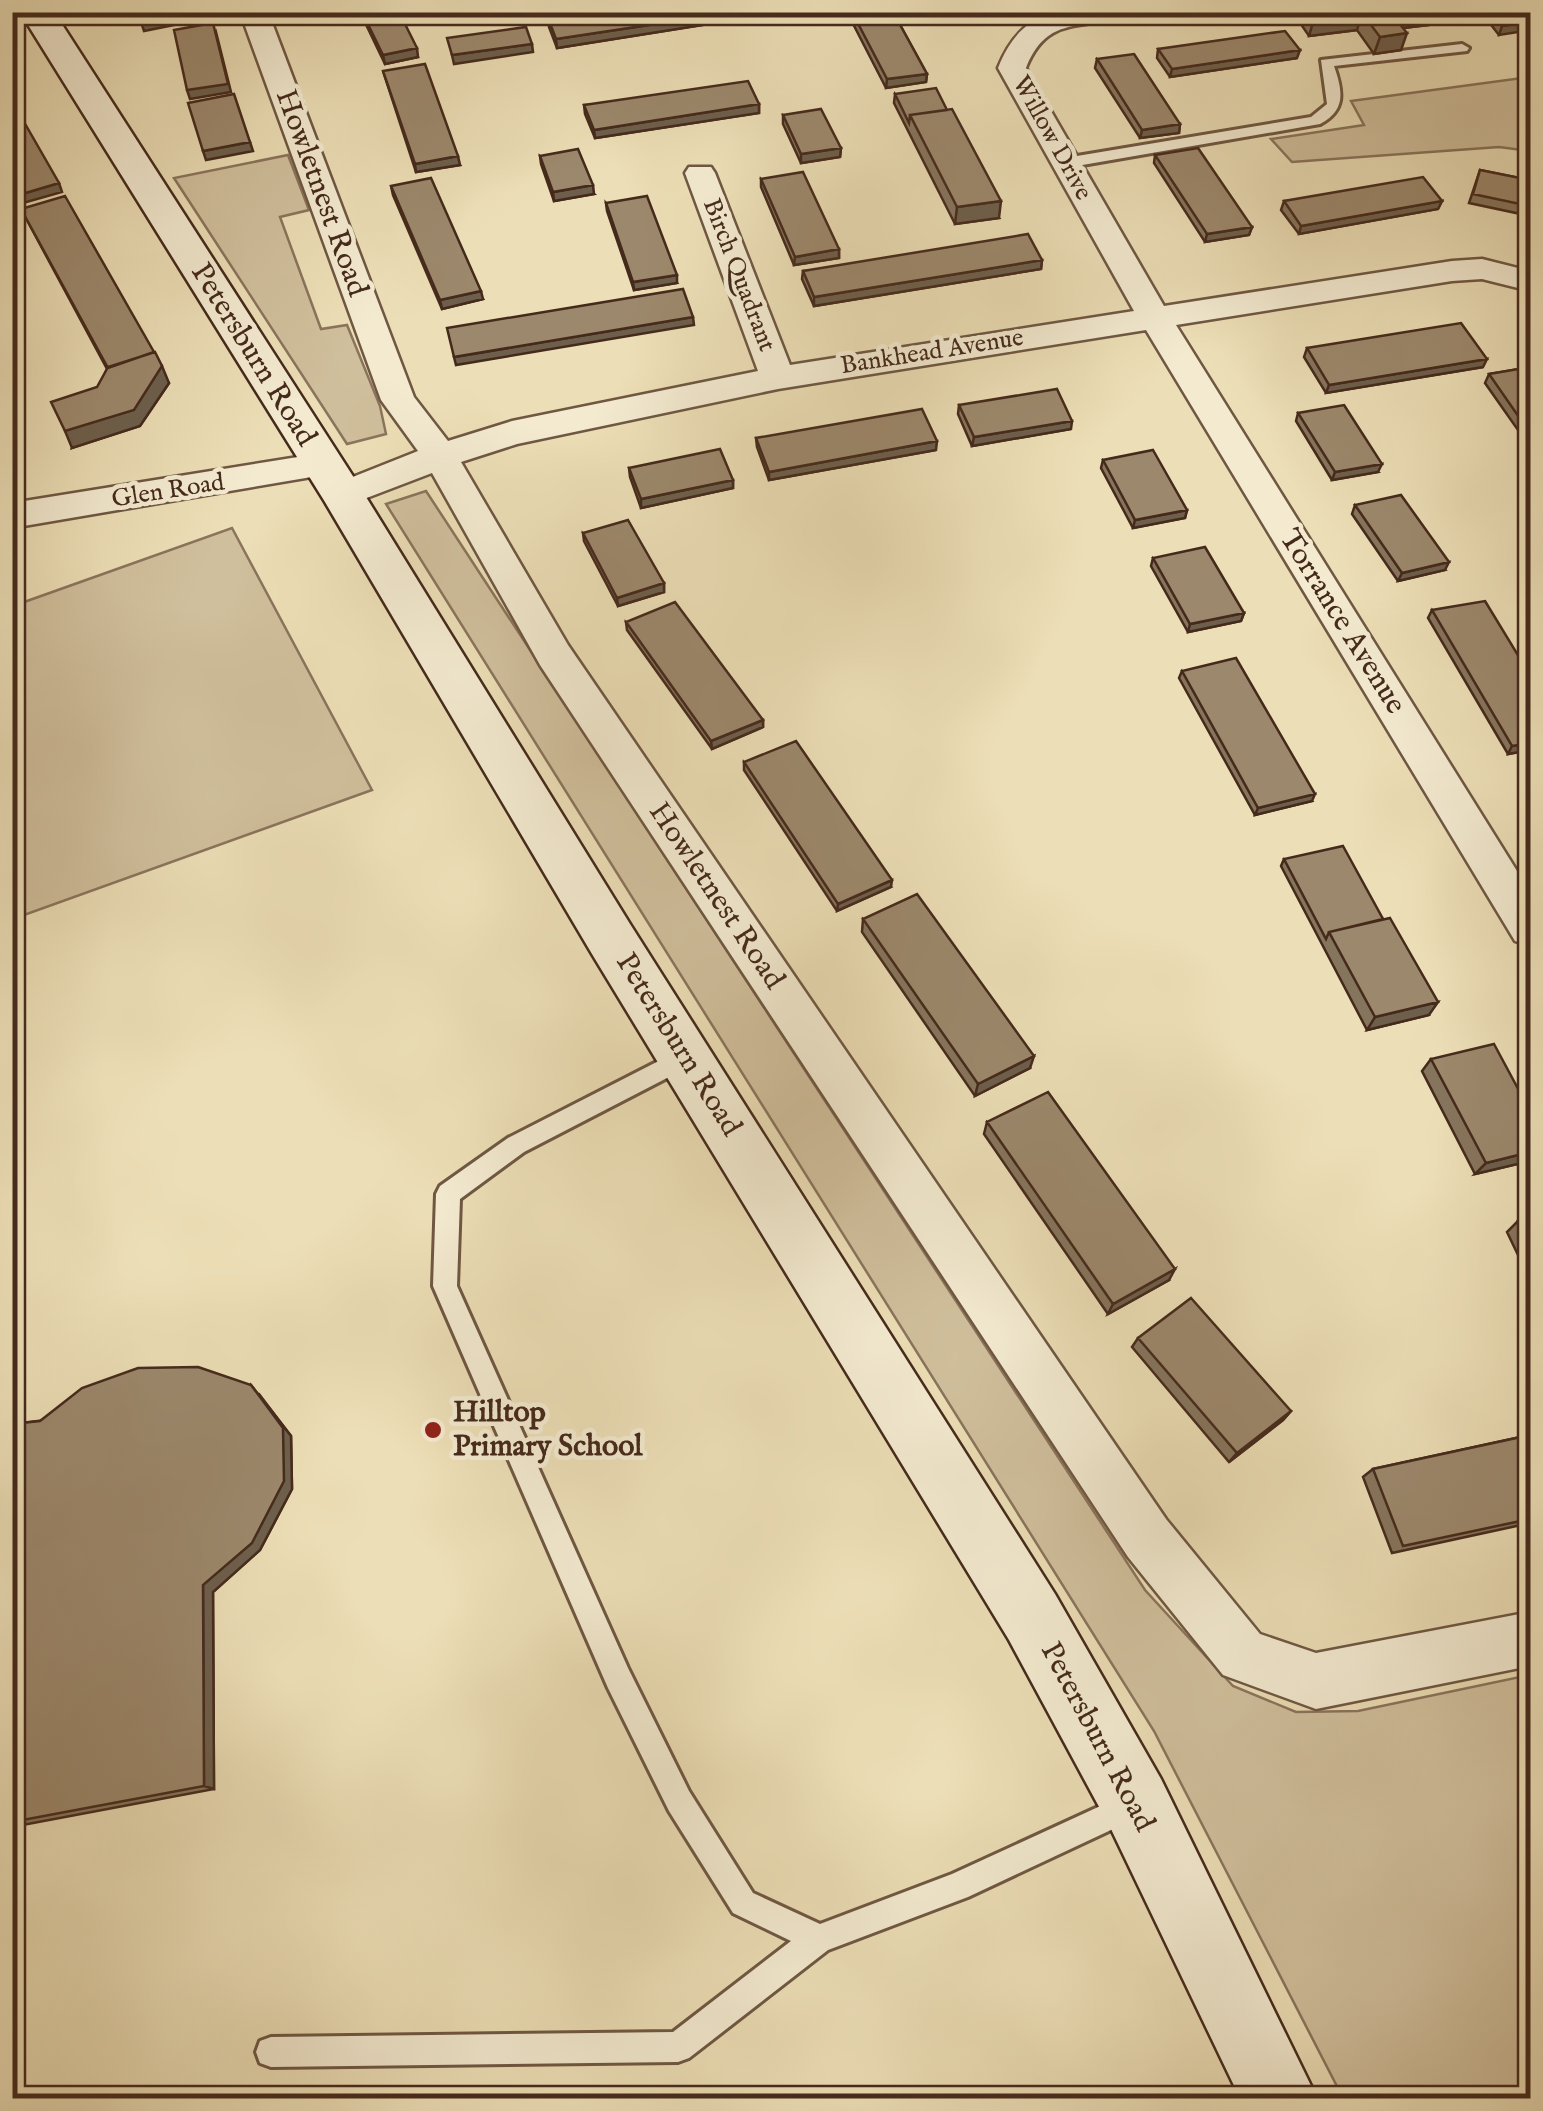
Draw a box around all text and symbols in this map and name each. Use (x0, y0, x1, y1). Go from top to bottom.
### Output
street label: Willow Drive (1005, 70, 1099, 206)
street label: Howletnest Road (266, 84, 376, 303)
street label: Birch Quadrant (695, 194, 783, 356)
street label: Petersburn Road (181, 256, 325, 455)
street label: Bankhead Avenue (838, 322, 1026, 382)
street label: Glen Road (110, 466, 227, 516)
street label: Torrance Avenue (1270, 522, 1414, 722)
street label: Howletnest Road (639, 795, 793, 998)
street label: Petersburn Road (606, 946, 750, 1145)
place label: Hilltop Primary School (453, 1394, 643, 1466)
marker: Hilltop Primary School (422, 1419, 444, 1441)
street label: Petersburn Road (1031, 1636, 1163, 1839)

